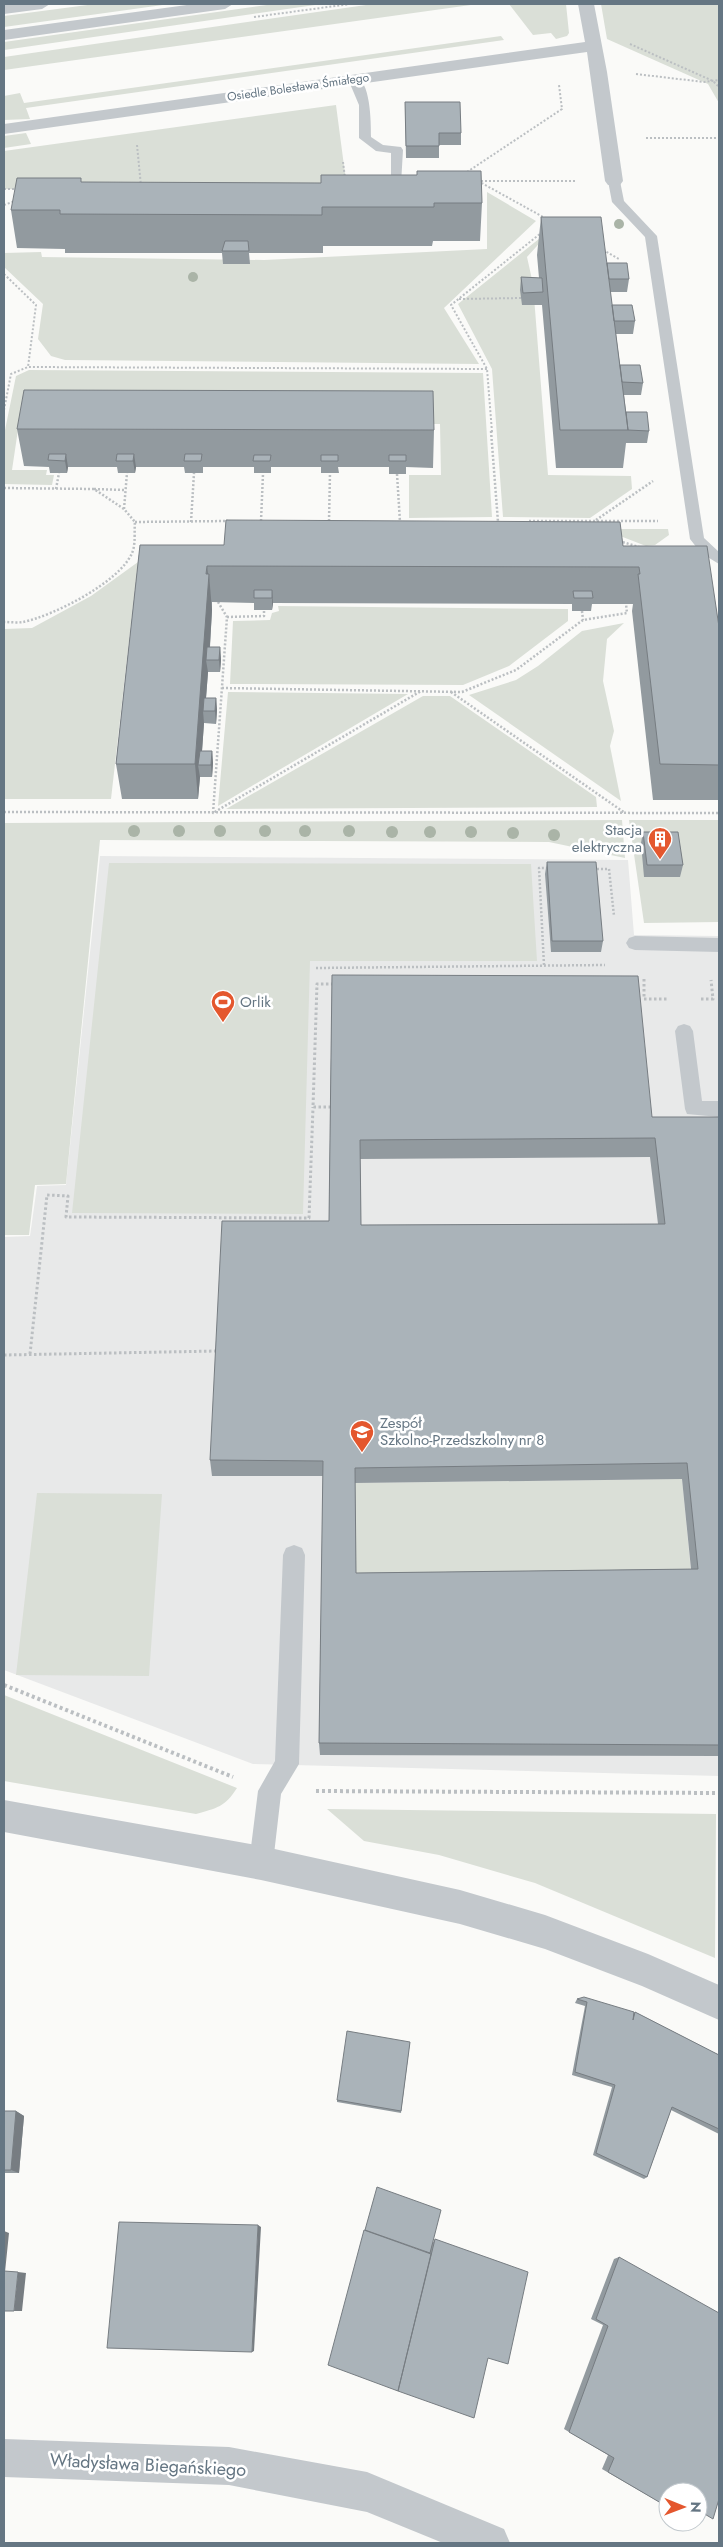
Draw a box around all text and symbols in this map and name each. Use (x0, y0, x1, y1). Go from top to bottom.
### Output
street label: Osiedle Bolesława Śmiałego (226, 68, 371, 106)
place label: Stacja elektryczna (572, 819, 642, 858)
building icon: Stacja elektryczna (647, 826, 673, 860)
sports icon: Orlik (210, 989, 236, 1023)
place label: Orlik (240, 991, 271, 1013)
place label: Zespół Szkolno-Przedszkolny nr 8 (380, 1412, 544, 1451)
school or university icon: Zespół Szkolno-Przedszkolny nr 8 (349, 1419, 375, 1453)
street label: Władysława Biegańskiego (49, 2447, 247, 2483)
north arrow (658, 2482, 708, 2532)
text: N (686, 2501, 706, 2513)

